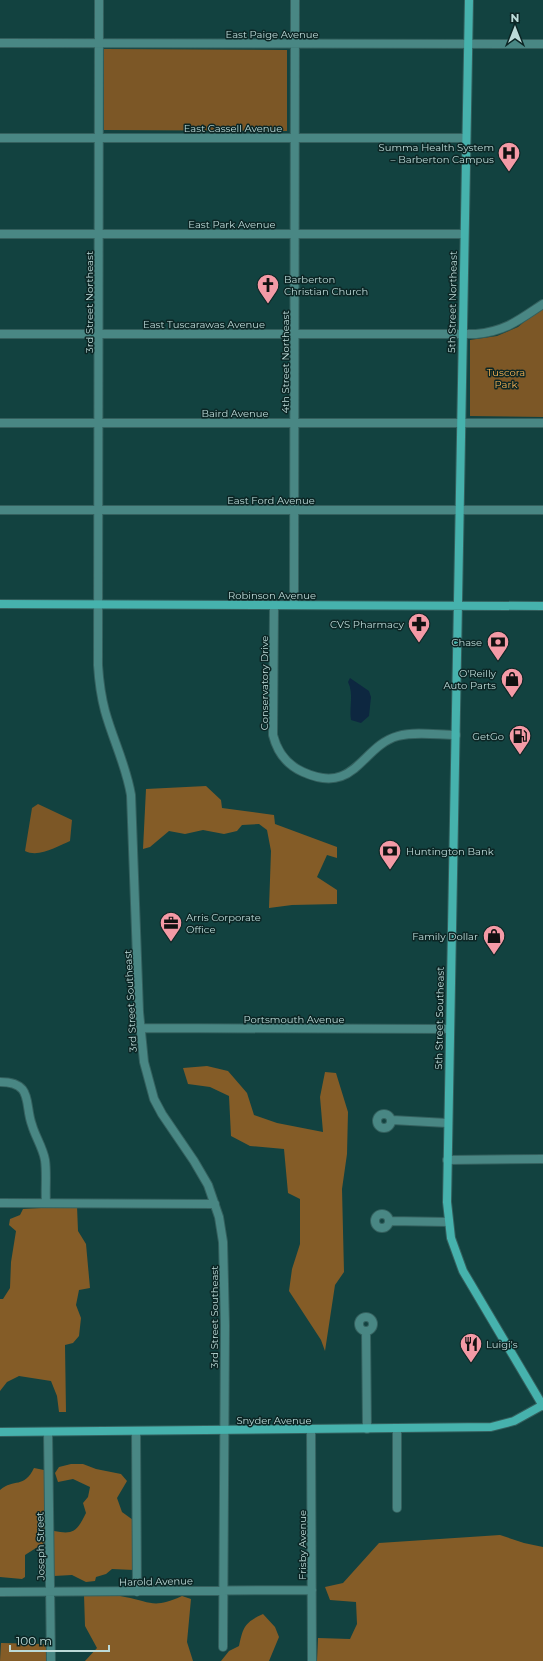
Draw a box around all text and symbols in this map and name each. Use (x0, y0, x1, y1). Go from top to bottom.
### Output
north arrow (495, 8, 535, 48)
text: N (511, 11, 519, 25)
street label: East Paige Avenue (226, 28, 318, 41)
street label: East Cassell Avenue (184, 122, 282, 135)
hospital icon: Summa Health System – Barberton Campus (496, 140, 522, 173)
place label: Summa Health System – Barberton Campus (379, 141, 494, 166)
street label: East Park Avenue (188, 218, 276, 231)
street label: 3rd Street Northeast (83, 251, 96, 353)
street label: 5th Street Northeast (445, 251, 460, 353)
church icon: Barberton Christian Church (255, 272, 281, 305)
place label: Barberton Christian Church (284, 273, 368, 298)
street label: 4th Street Northeast (279, 310, 292, 414)
street label: East Tuscarawas Avenue (143, 318, 265, 331)
park label: Tuscora Park (487, 366, 525, 391)
street label: Baird Avenue (201, 407, 269, 420)
street label: East Ford Avenue (227, 494, 315, 507)
street label: Robinson Avenue (228, 589, 316, 602)
pharmacy icon: CVS Pharmacy (406, 611, 432, 644)
place label: CVS Pharmacy (330, 618, 405, 631)
bank icon: Chase (485, 629, 511, 662)
street label: Conservatory Drive (258, 636, 271, 730)
place label: Chase (451, 636, 482, 649)
shop icon: O'Reilly Auto Parts (499, 666, 525, 699)
place label: O'Reilly Auto Parts (443, 667, 497, 692)
fuel station icon: GetGo (507, 723, 533, 756)
place label: GetGo (472, 730, 504, 743)
bank icon: Huntington Bank (377, 838, 403, 871)
place label: Huntington Bank (406, 845, 494, 858)
office icon: Arris Corporate Office (158, 910, 184, 943)
place label: Arris Corporate Office (186, 911, 261, 936)
shop icon: Family Dollar (481, 923, 507, 956)
place label: Family Dollar (412, 930, 478, 943)
street label: 3rd Street Southeast (121, 949, 140, 1052)
street label: 5th Street Southeast (432, 967, 447, 1069)
street label: Portsmouth Avenue (243, 1013, 345, 1026)
street label: 3rd Street Southeast (208, 1266, 221, 1368)
restaurant icon: Luigi's (458, 1331, 484, 1364)
place label: Luigi's (486, 1338, 518, 1351)
street label: Snyder Avenue (236, 1414, 312, 1427)
street label: Frisby Avenue (296, 1510, 309, 1580)
street label: Joseph Street (33, 1512, 48, 1581)
street label: Harold Avenue (119, 1574, 193, 1589)
scale bar (10, 1627, 109, 1653)
text: 100 m (16, 1633, 52, 1648)

